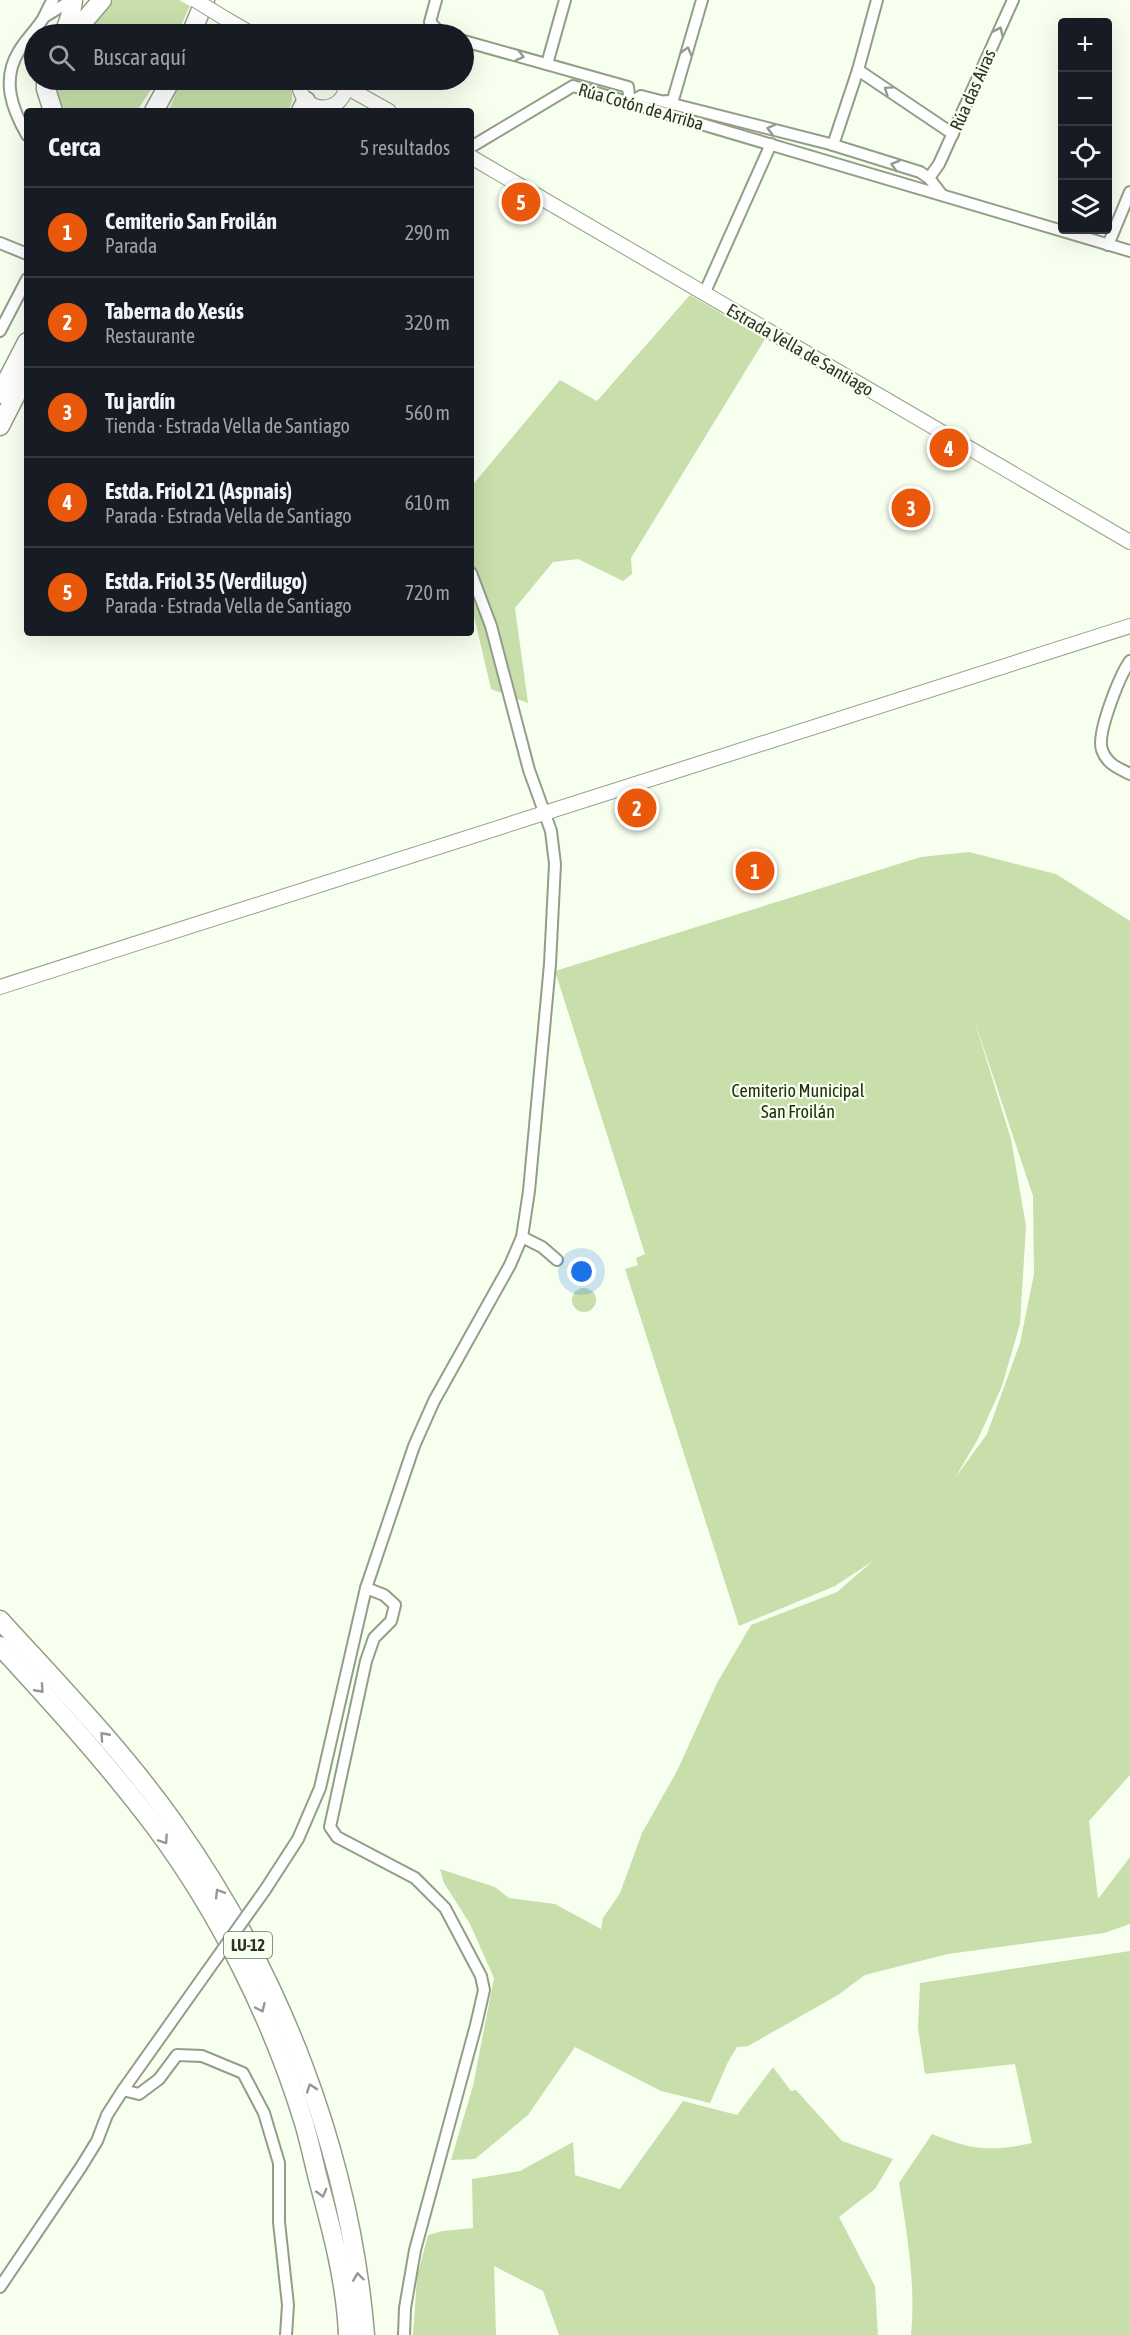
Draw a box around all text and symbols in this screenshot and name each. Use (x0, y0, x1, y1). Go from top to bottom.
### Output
map controls (1058, 18, 1112, 234)
button: + (1058, 18, 1112, 72)
search box (24, 24, 474, 90)
one-way arrow (992, 26, 1004, 37)
icon: search (45, 41, 78, 74)
text: Buscar aquí (93, 44, 186, 70)
street label: Rúa das Airas (945, 46, 1000, 134)
one-way arrow (680, 47, 692, 57)
one-way arrow (515, 49, 525, 62)
button: − (1058, 72, 1112, 126)
street label: Rúa Cotón de Arriba (576, 79, 706, 134)
one-way arrow (884, 86, 895, 97)
one-way arrow (766, 124, 776, 137)
button: locate (1058, 126, 1112, 180)
text: Cerca (48, 132, 101, 162)
text: 5 resultados (360, 136, 450, 159)
one-way arrow (890, 160, 901, 172)
pin: 5 (502, 180, 540, 224)
button: layers (1058, 180, 1112, 234)
text: Cemiterio San Froilán (105, 208, 277, 234)
text: 1 (63, 221, 72, 244)
text: 290 m (405, 221, 450, 244)
text: Parada (105, 234, 157, 257)
text: Taberna do Xesús (105, 298, 244, 324)
street label: Estrada Vella de Santiago (723, 299, 877, 400)
text: 2 (63, 311, 72, 334)
text: 320 m (405, 311, 450, 334)
text: Restaurante (105, 324, 195, 347)
text: Tu jardín (105, 388, 175, 414)
text: 3 (63, 401, 72, 424)
text: 560 m (405, 401, 450, 424)
text: Tienda · Estrada Vella de Santiago (105, 414, 350, 437)
pin: 4 (930, 426, 968, 470)
text: Estda. Friol 21 (Aspnais) (105, 478, 292, 504)
pin: 3 (892, 486, 930, 530)
text: 4 (63, 491, 72, 514)
text: 610 m (405, 491, 450, 514)
text: Parada · Estrada Vella de Santiago (105, 504, 352, 527)
text: Estda. Friol 35 (Verdilugo) (105, 568, 307, 594)
text: 5 (63, 581, 72, 604)
text: 720 m (405, 581, 450, 604)
text: Parada · Estrada Vella de Santiago (105, 594, 352, 617)
pin: 2 (618, 786, 656, 830)
pin: 1 (736, 848, 774, 894)
park label: Cemiterio Municipal San Froilán (731, 1080, 865, 1122)
your location (567, 1257, 596, 1286)
one-way arrow (33, 1683, 44, 1693)
one-way arrow (100, 1732, 111, 1743)
one-way arrow (157, 1833, 168, 1844)
one-way arrow (215, 1889, 227, 1899)
road number: LU-12 (224, 1932, 272, 1958)
one-way arrow (253, 2002, 265, 2013)
one-way arrow (306, 2083, 318, 2094)
one-way arrow (315, 2187, 327, 2198)
one-way arrow (352, 2272, 365, 2281)

